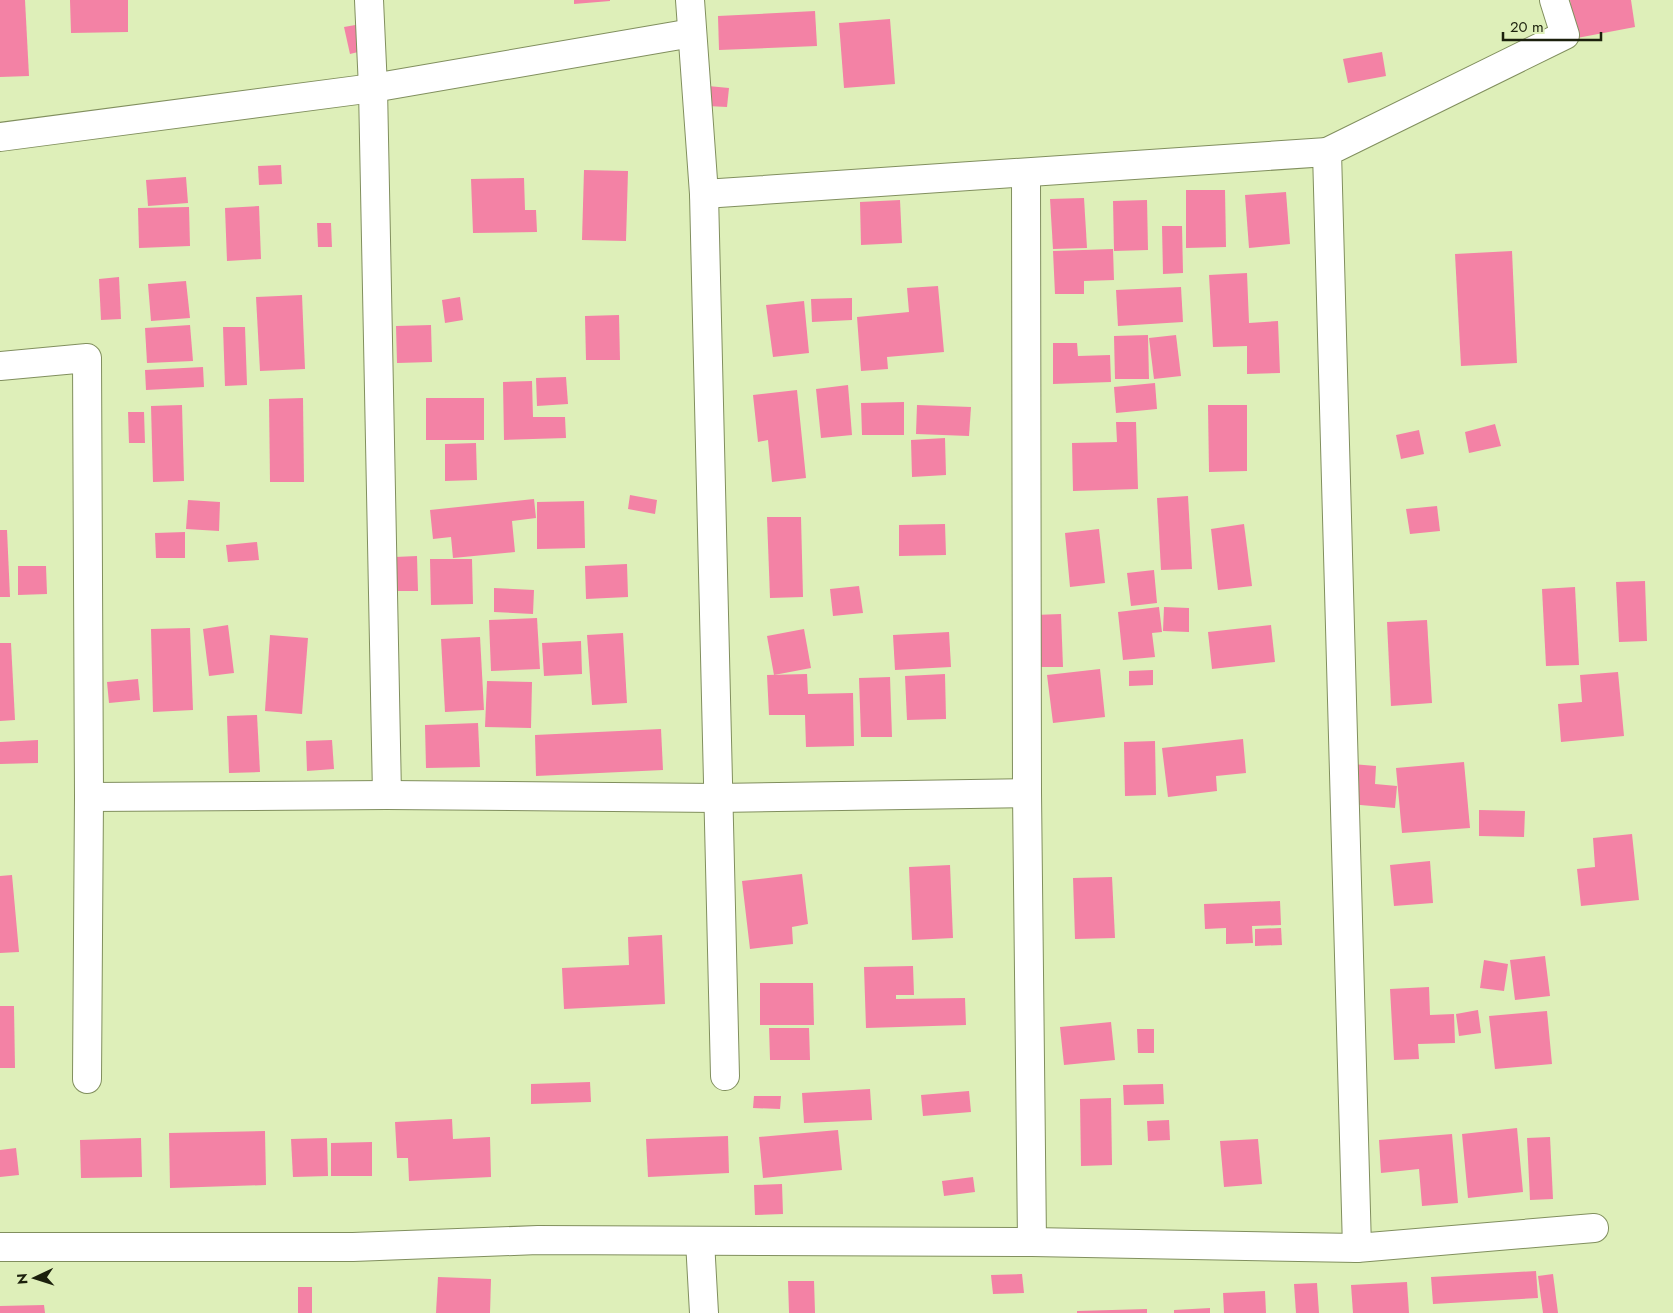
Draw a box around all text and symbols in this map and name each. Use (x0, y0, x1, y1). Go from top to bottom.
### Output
scale bar (1503, 10, 1600, 42)
text: 20 m (1510, 16, 1544, 38)
north arrow (10, 1253, 60, 1303)
text: N (12, 1273, 32, 1285)

